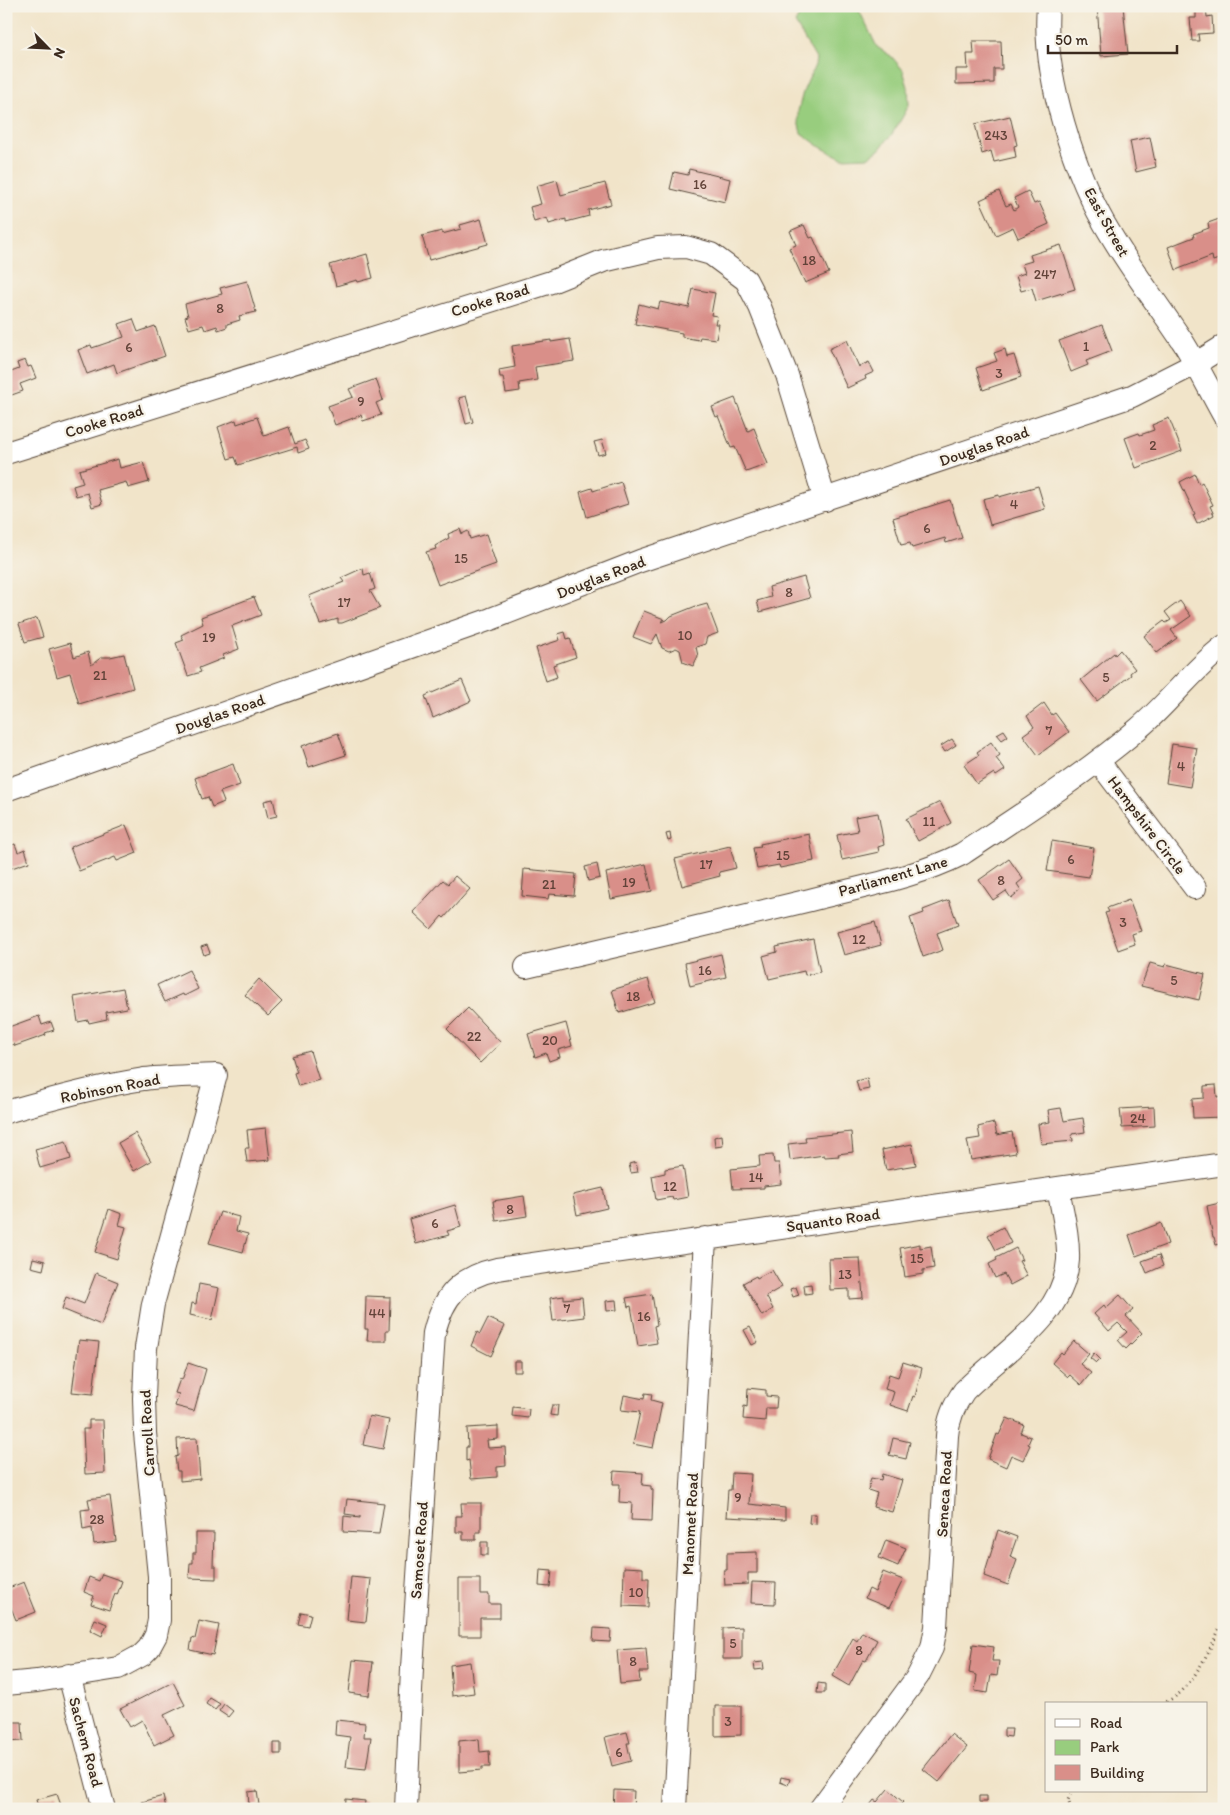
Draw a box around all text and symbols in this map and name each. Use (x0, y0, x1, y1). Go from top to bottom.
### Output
north arrow (22, 22, 72, 72)
scale bar (1048, 22, 1176, 54)
text: 50 m (1055, 31, 1088, 49)
text: N (50, 45, 69, 61)
house number: 243 (984, 127, 1008, 144)
house number: 16 (693, 176, 707, 193)
street label: East Street (1080, 184, 1134, 260)
house number: 18 (802, 252, 816, 269)
house number: 247 (1034, 266, 1056, 283)
street label: Cooke Road (449, 279, 532, 321)
house number: 8 (216, 300, 224, 317)
house number: 1 (1083, 338, 1090, 355)
house number: 6 (125, 339, 133, 356)
house number: 3 (995, 365, 1003, 382)
house number: 9 (357, 393, 365, 410)
street label: Cooke Road (63, 400, 146, 442)
street label: Douglas Road (937, 422, 1032, 470)
house number: 2 (1149, 437, 1157, 454)
house number: 4 (1010, 496, 1019, 513)
house number: 6 (923, 520, 931, 537)
house number: 15 (454, 550, 468, 567)
street label: Douglas Road (554, 551, 648, 603)
house number: 8 (785, 584, 793, 601)
house number: 17 (337, 594, 351, 611)
house number: 10 (677, 627, 693, 644)
house number: 19 (202, 629, 216, 646)
house number: 21 (93, 667, 107, 684)
house number: 5 (1102, 669, 1110, 686)
street label: Douglas Road (173, 690, 268, 738)
house number: 7 (1046, 722, 1053, 739)
house number: 4 (1177, 758, 1186, 775)
street label: Hampshire Circle (1104, 772, 1190, 878)
house number: 11 (923, 813, 936, 830)
house number: 15 (776, 847, 790, 864)
street label: Parliament Lane (836, 851, 950, 901)
house number: 6 (1067, 851, 1075, 868)
house number: 17 (699, 856, 713, 873)
house number: 8 (997, 872, 1005, 889)
house number: 19 (622, 874, 636, 891)
house number: 21 (542, 876, 556, 893)
house number: 3 (1119, 914, 1127, 931)
house number: 12 (852, 931, 867, 948)
house number: 16 (698, 962, 712, 979)
house number: 5 (1170, 972, 1178, 989)
house number: 18 (626, 988, 640, 1005)
house number: 22 (467, 1028, 482, 1045)
house number: 20 (542, 1032, 558, 1049)
street label: Robinson Road (59, 1069, 162, 1107)
house number: 24 (1130, 1110, 1146, 1127)
house number: 14 (749, 1169, 764, 1186)
house number: 12 (663, 1178, 678, 1195)
house number: 8 (506, 1201, 514, 1218)
street label: Squanto Road (785, 1204, 881, 1236)
house number: 6 (431, 1215, 439, 1232)
house number: 15 (910, 1250, 924, 1267)
house number: 13 (838, 1266, 852, 1283)
house number: 7 (564, 1300, 571, 1317)
house number: 44 (369, 1305, 386, 1322)
house number: 16 (637, 1308, 651, 1325)
street label: Carroll Road (135, 1389, 159, 1477)
street label: Seneca Road (932, 1450, 956, 1538)
street label: Manomet Road (678, 1472, 702, 1576)
house number: 9 (734, 1489, 742, 1506)
street label: Samoset Road (406, 1500, 432, 1599)
house number: 28 (89, 1511, 105, 1528)
house number: 10 (628, 1584, 644, 1601)
house number: 5 (729, 1635, 737, 1652)
house number: 8 (855, 1642, 863, 1659)
house number: 8 (629, 1653, 637, 1670)
street label: Sachem Road (65, 1695, 107, 1789)
legend (1045, 1702, 1208, 1792)
house number: 3 (724, 1713, 732, 1730)
text: Road (1090, 1714, 1123, 1732)
text: Park (1090, 1738, 1120, 1756)
house number: 6 (615, 1744, 623, 1761)
text: Building (1090, 1764, 1144, 1782)

